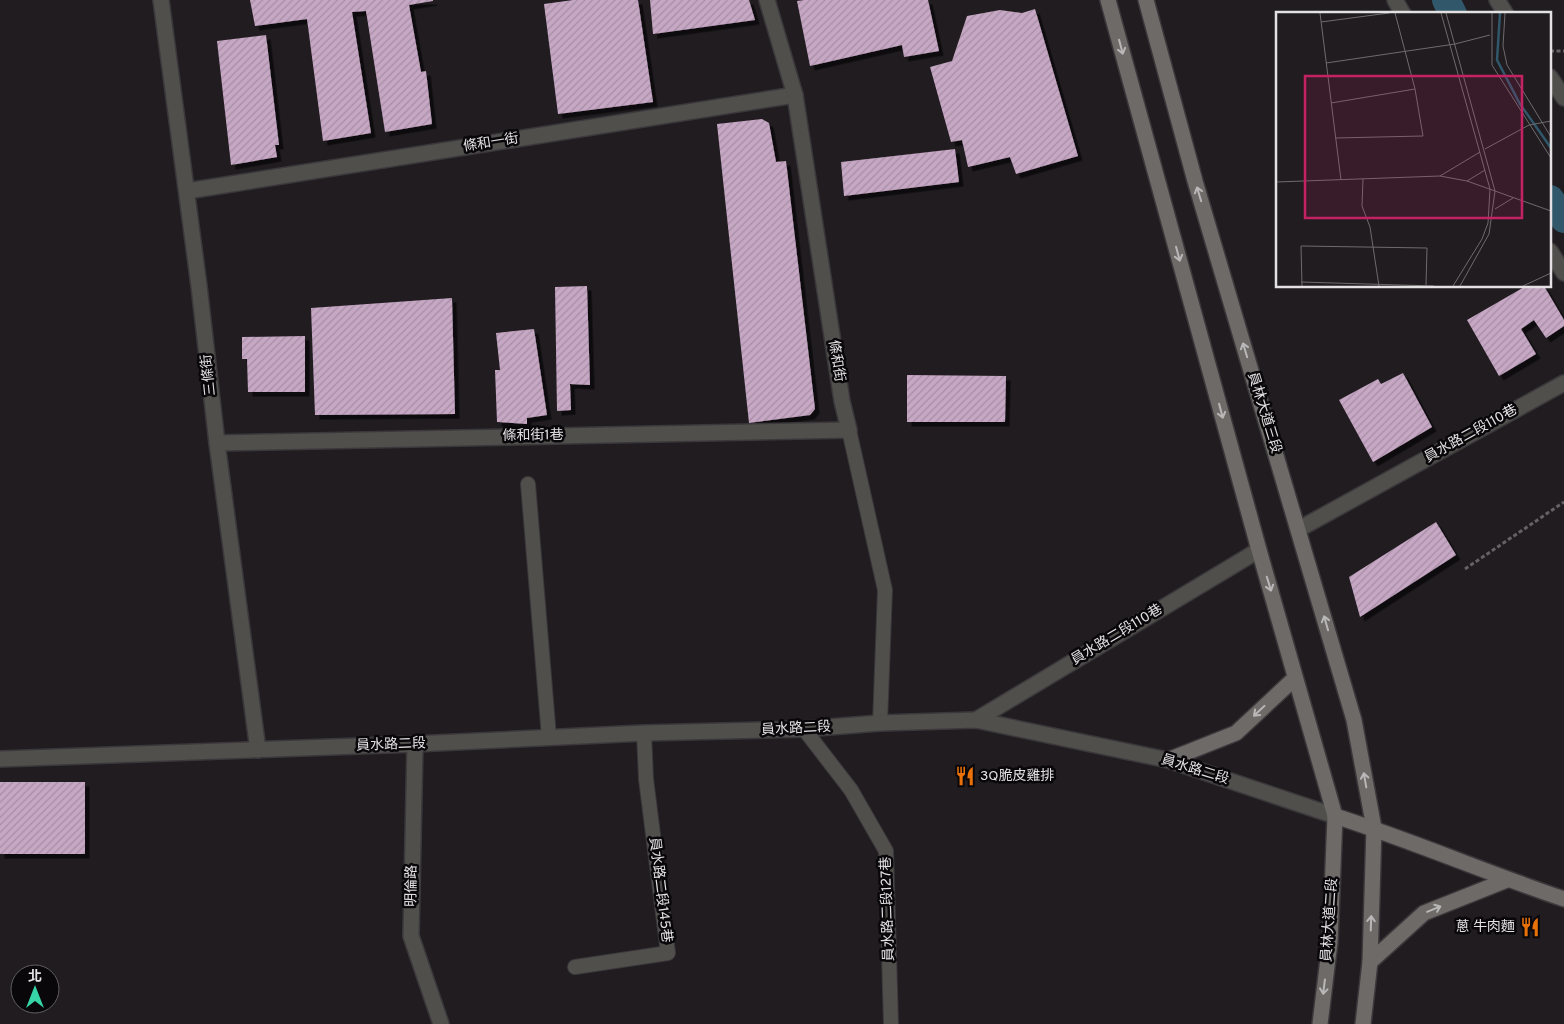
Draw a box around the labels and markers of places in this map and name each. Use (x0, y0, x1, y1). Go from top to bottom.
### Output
restaurant icon: 3Q脆皮雞排 (954, 765, 976, 787)
place label: 3Q脆皮雞排 (980, 768, 1055, 785)
restaurant icon: 蔥 牛肉麵 (1519, 916, 1541, 938)
place label: 蔥 牛肉麵 (1456, 919, 1515, 936)

